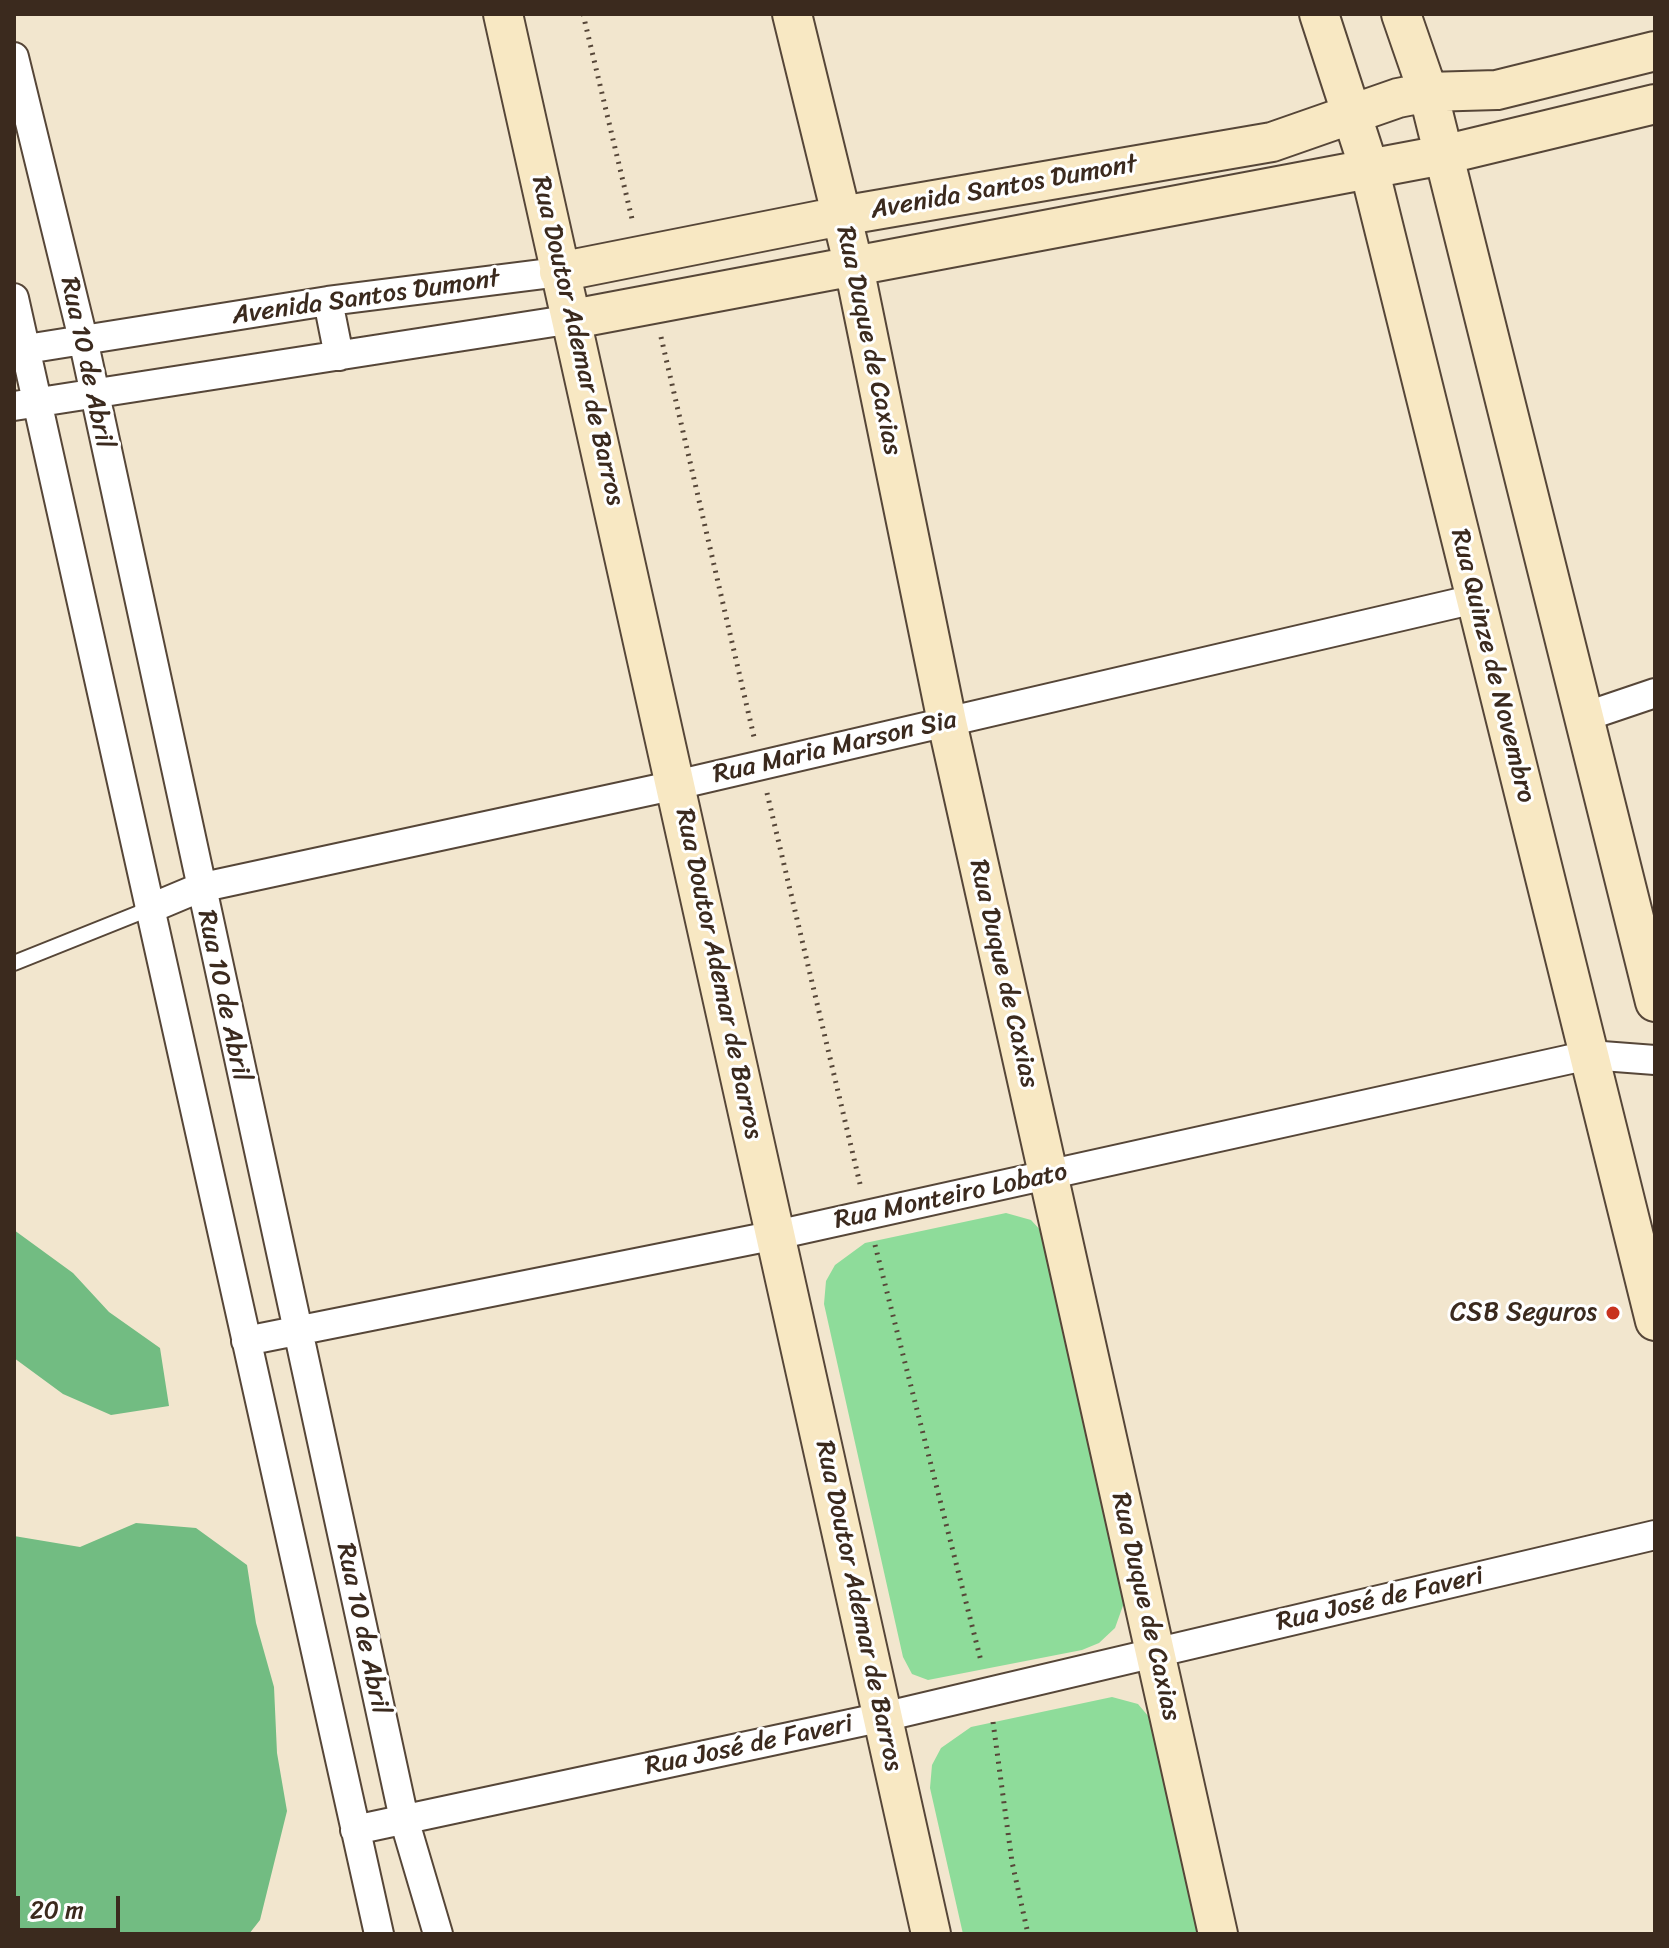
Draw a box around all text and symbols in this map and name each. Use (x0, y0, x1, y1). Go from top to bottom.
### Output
street label: Avenida Santos Dumont (868, 149, 1140, 227)
street label: Rua Doutor Ademar de Barros (524, 173, 630, 509)
street label: Rua Duque de Caxias (828, 224, 908, 458)
street label: Avenida Santos Dumont (230, 264, 502, 332)
street label: Rua 10 de Abril (53, 275, 119, 451)
street label: Rua Quinze de Novembro (1443, 526, 1541, 806)
street label: Rua Maria Marson Sia (710, 705, 960, 791)
street label: Rua Doutor Ademar de Barros (668, 806, 768, 1142)
street label: Rua Duque de Caxias (962, 857, 1044, 1091)
street label: Rua 10 de Abril (190, 908, 256, 1084)
street label: Rua Monteiro Lobato (832, 1157, 1070, 1237)
place label: CSB Seguros (1450, 1297, 1597, 1329)
marker: CSB Seguros (1604, 1304, 1622, 1322)
street label: Rua Doutor Ademar de Barros (808, 1438, 908, 1774)
street label: Rua Duque de Caxias (1104, 1490, 1186, 1724)
street label: Rua 10 de Abril (329, 1541, 395, 1717)
street label: Rua José de Faveri (1274, 1561, 1486, 1639)
street label: Rua José de Faveri (642, 1709, 856, 1783)
scale bar (20, 1880, 124, 1930)
text: 20 m (30, 1889, 84, 1931)

